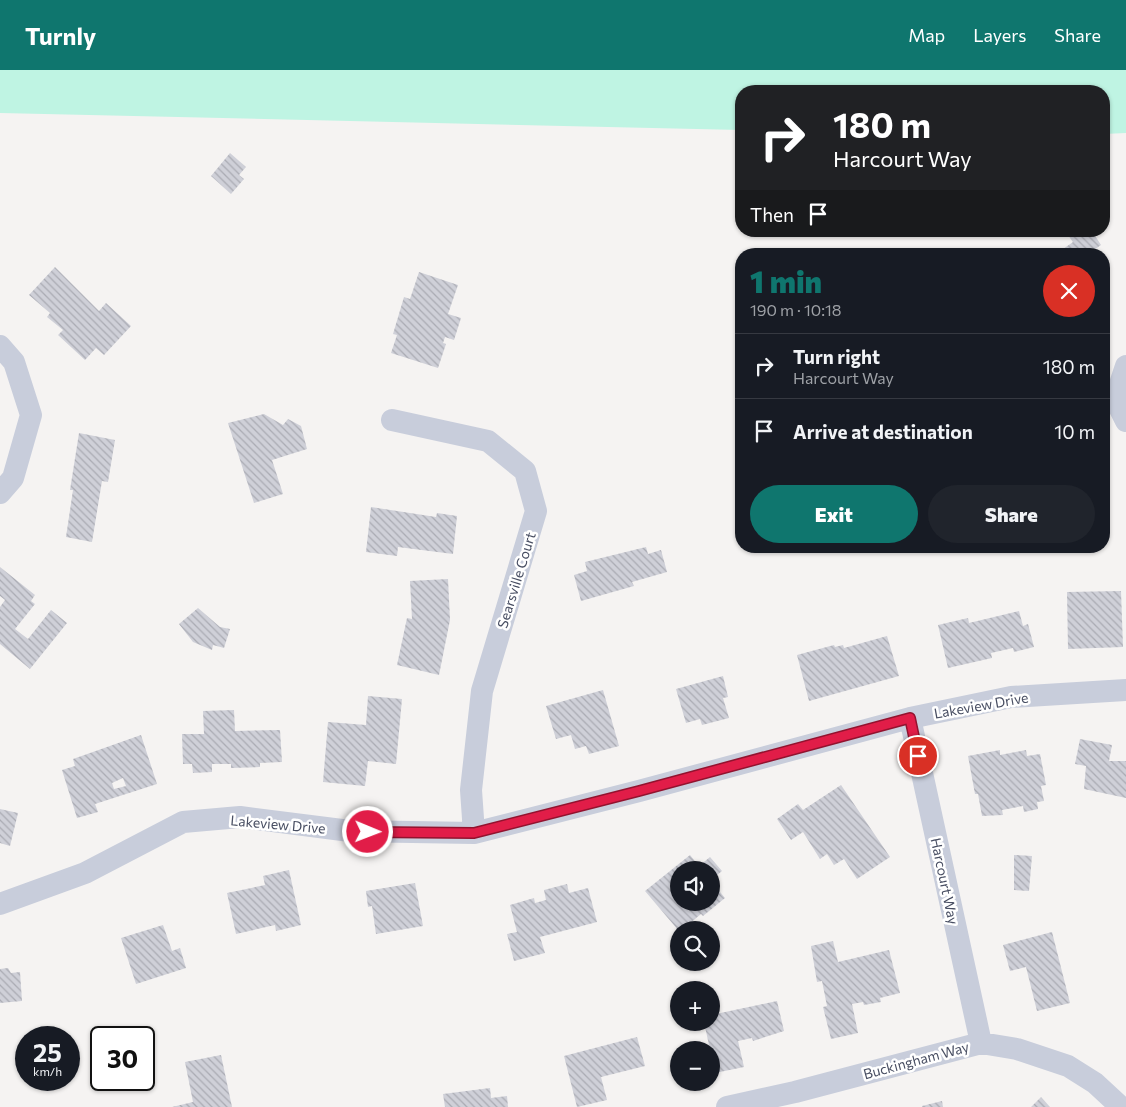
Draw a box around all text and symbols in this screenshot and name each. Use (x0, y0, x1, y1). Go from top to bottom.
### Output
text: Turnly (25, 21, 96, 50)
text: Map (908, 24, 945, 46)
text: Layers (973, 24, 1026, 46)
text: Share (1054, 24, 1101, 46)
text: 180 m (833, 102, 931, 145)
icon: right (750, 105, 815, 170)
text: Harcourt Way (833, 145, 972, 172)
icon: arrive (804, 200, 832, 228)
text: Then (750, 203, 794, 226)
text: 1 min (750, 262, 822, 299)
button: close (1043, 265, 1095, 317)
text: 190 m · 10:18 (750, 300, 842, 319)
text: Turn right (793, 345, 880, 368)
icon: right (750, 352, 778, 380)
text: 180 m (1043, 355, 1095, 378)
text: Harcourt Way (793, 368, 894, 387)
icon: arrive (750, 417, 778, 445)
text: Arrive at destination (793, 420, 973, 443)
text: 10 m (1054, 420, 1095, 443)
button: Exit (750, 485, 918, 543)
button: Share (928, 485, 1095, 543)
street label: Searsville Court (493, 530, 539, 630)
street label: Lakeview Drive (932, 688, 1030, 722)
pin (897, 735, 939, 777)
icon: arrive (904, 742, 932, 770)
position arrow (341, 805, 393, 857)
street label: Lakeview Drive (230, 811, 326, 837)
street label: Harcourt Way (928, 836, 962, 926)
map controls (670, 861, 720, 1091)
button: sound (670, 861, 720, 911)
button: search (670, 921, 720, 971)
button: + (670, 981, 720, 1031)
speed limit sign: 30 (90, 1026, 155, 1091)
text: 25 (33, 1037, 62, 1067)
street label: Buckingham Way (861, 1038, 971, 1082)
button: − (670, 1041, 720, 1091)
text: km/h (33, 1064, 62, 1078)

